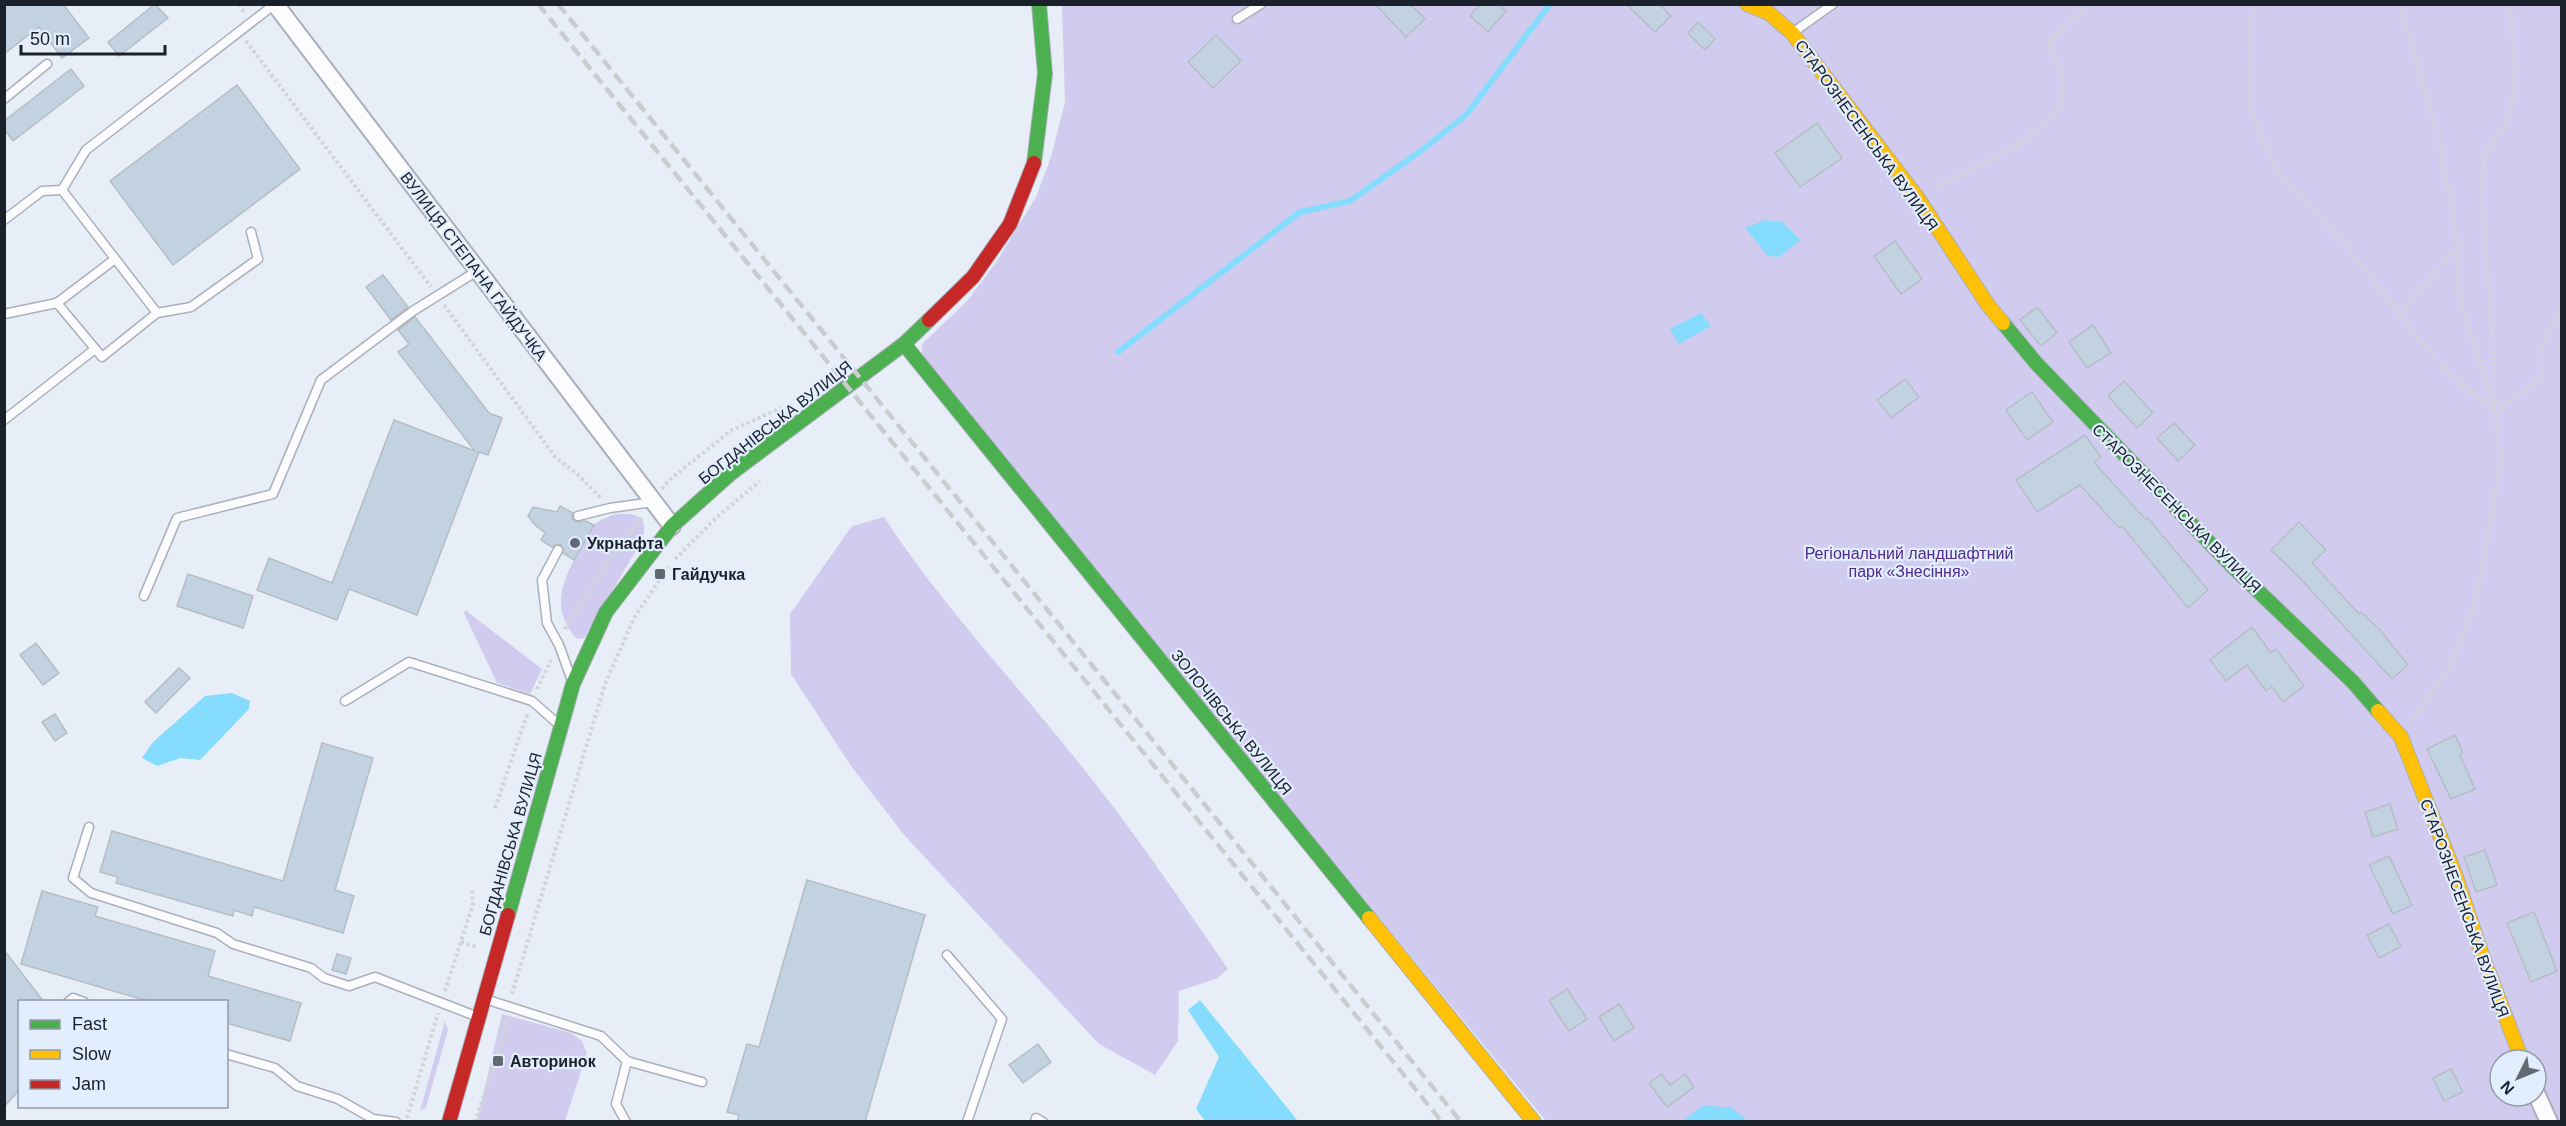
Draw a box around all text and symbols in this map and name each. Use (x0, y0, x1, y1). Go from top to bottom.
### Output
scale bar (21, 18, 165, 56)
text: 50 m (30, 29, 70, 49)
street label: СТАРОЗНЕСЕНСЬКА ВУЛИЦЯ (1792, 37, 1941, 234)
street label: ВУЛИЦЯ СТЕПАНА ГАЙДУЧКА (397, 168, 551, 364)
street label: БОГДАНІВСЬКА ВУЛИЦЯ (695, 357, 855, 487)
street label: СТАРОЗНЕСЕНСЬКА ВУЛИЦЯ (2089, 421, 2264, 596)
place label: Укрнафта (587, 535, 663, 552)
marker: Укрнафта (568, 536, 582, 550)
park label: Регіональний ландшафтний парк «Знесіння» (1805, 545, 2013, 580)
place label: Гайдучка (672, 566, 745, 583)
marker: Гайдучка (653, 567, 667, 581)
street label: ЗОЛОЧІВСЬКА ВУЛИЦЯ (1168, 647, 1295, 798)
street label: БОГДАНІВСЬКА ВУЛИЦЯ (476, 751, 545, 938)
street label: СТАРОЗНЕСЕНСЬКА ВУЛИЦЯ (2417, 797, 2512, 1020)
legend (18, 1000, 228, 1108)
text: Fast (72, 1014, 107, 1034)
text: Slow (72, 1044, 112, 1064)
north arrow (2488, 1048, 2548, 1108)
place label: Авторинок (510, 1053, 597, 1070)
marker: Авторинок (491, 1054, 505, 1068)
text: Jam (72, 1074, 106, 1094)
text: N (2497, 1078, 2518, 1098)

